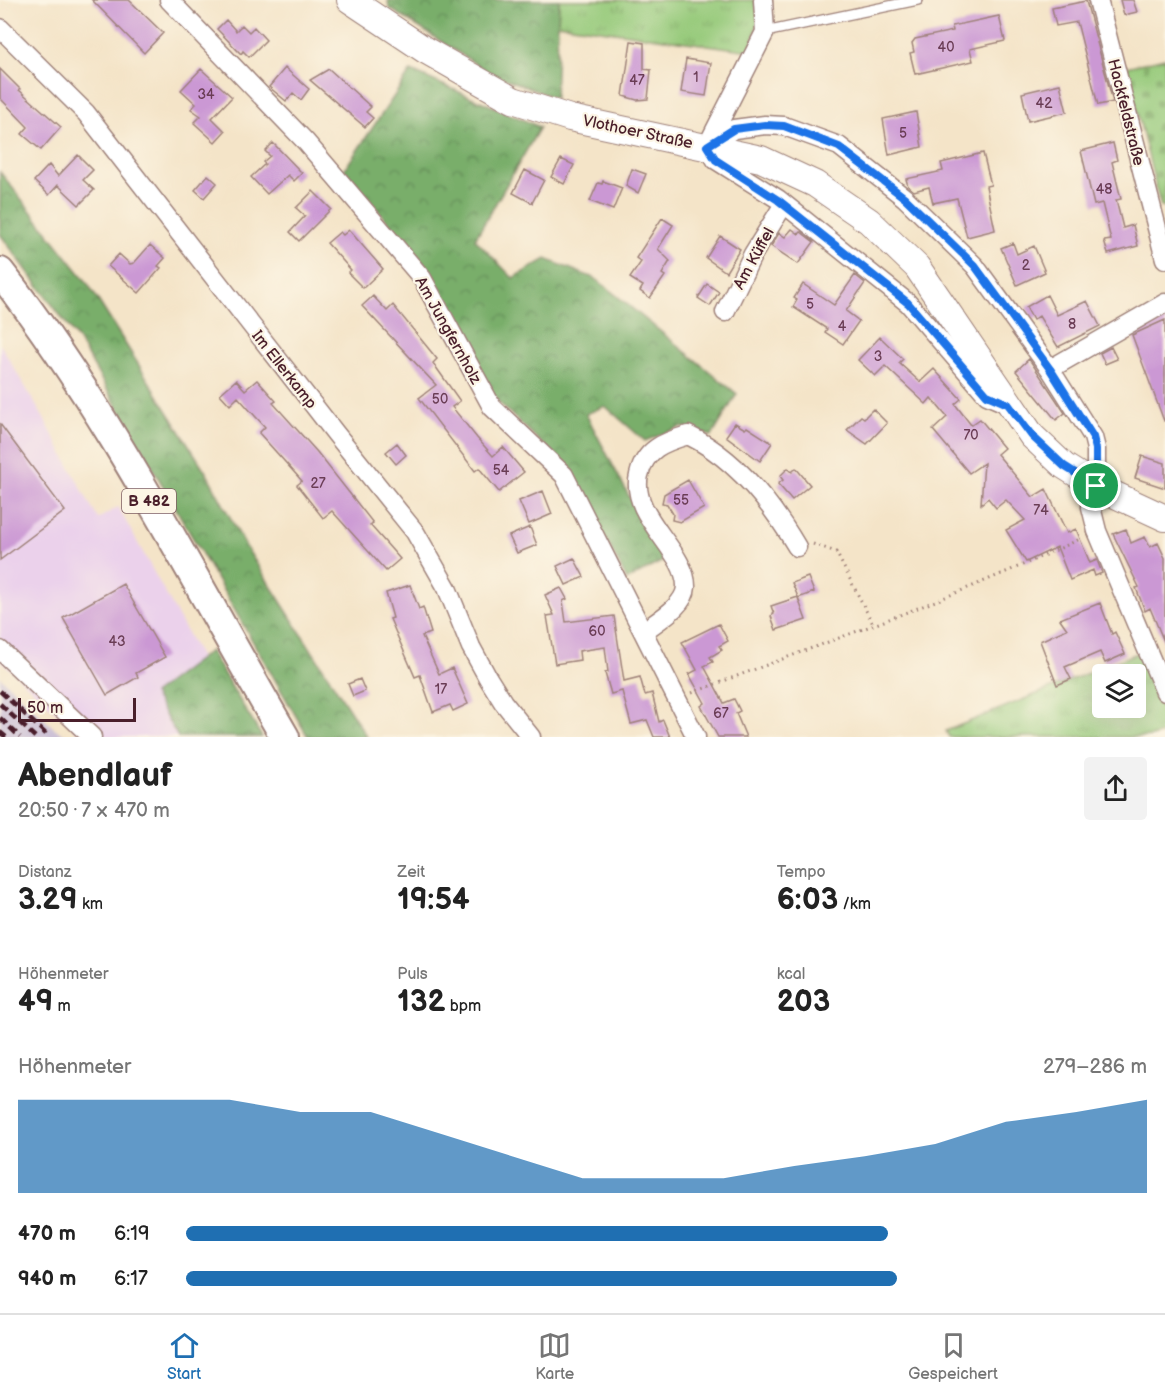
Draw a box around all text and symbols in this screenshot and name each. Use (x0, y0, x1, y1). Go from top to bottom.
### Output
house number: 40 (938, 39, 954, 56)
street label: Hackfeldstraße (1103, 57, 1148, 168)
house number: 1 (693, 69, 699, 86)
house number: 47 (629, 72, 645, 89)
house number: 34 (197, 86, 215, 103)
house number: 42 (1036, 95, 1053, 112)
street label: Vlothoer Straße (581, 112, 695, 153)
house number: 5 (899, 125, 907, 142)
house number: 48 (1096, 181, 1112, 198)
street label: Am Küffel (730, 225, 779, 293)
house number: 2 (1022, 257, 1031, 274)
street label: Am Jungfernholz (410, 274, 485, 388)
house number: 5 (806, 296, 814, 313)
house number: 8 (1068, 316, 1076, 333)
house number: 4 (838, 318, 847, 335)
street label: Im Ellerkamp (247, 327, 320, 413)
house number: 3 (874, 348, 882, 365)
house number: 50 (432, 391, 448, 408)
house number: 70 (963, 427, 979, 444)
pin (1070, 460, 1121, 511)
house number: 54 (493, 462, 510, 479)
icon: arrive (1079, 469, 1112, 502)
house number: 27 (310, 475, 326, 492)
road number: B 482 (122, 489, 176, 513)
house number: 55 (673, 492, 689, 509)
house number: 74 (1033, 502, 1049, 519)
house number: 60 (589, 623, 605, 640)
house number: 43 (108, 633, 126, 650)
map controls (1092, 664, 1146, 718)
button: layers (1092, 664, 1146, 718)
house number: 17 (435, 681, 447, 698)
scale bar (18, 695, 136, 722)
text: 50 m (27, 699, 63, 718)
house number: 67 (713, 705, 729, 722)
text: Abendlauf (18, 756, 172, 796)
button: share (1084, 757, 1147, 820)
text: 20:50 · 7 × 470 m (18, 799, 170, 823)
text: Distanz (18, 863, 72, 882)
text: Zeit (397, 863, 425, 882)
text: Tempo (777, 863, 826, 882)
text: 3.29 (18, 882, 78, 918)
text: 19:54 (397, 882, 470, 918)
text: 6:03 (777, 882, 838, 918)
text: km (78, 895, 103, 914)
text: /km (838, 895, 871, 914)
text: Höhenmeter (18, 965, 108, 984)
text: Puls (397, 965, 428, 984)
text: kcal (777, 965, 805, 984)
text: 49 (18, 984, 53, 1020)
text: 132 (397, 984, 445, 1020)
text: 203 (777, 984, 830, 1020)
text: m (53, 997, 71, 1016)
text: bpm (445, 997, 481, 1016)
text: Höhenmeter (18, 1055, 131, 1079)
text: 279–286 m (1043, 1055, 1147, 1079)
text: 470 m (18, 1222, 76, 1246)
text: 6:19 (114, 1222, 150, 1246)
text: 940 m (18, 1267, 76, 1291)
text: 6:17 (114, 1267, 148, 1291)
tab: Start (167, 1329, 201, 1384)
tab: Karte (535, 1329, 574, 1384)
tab: Gespeichert (908, 1329, 998, 1384)

